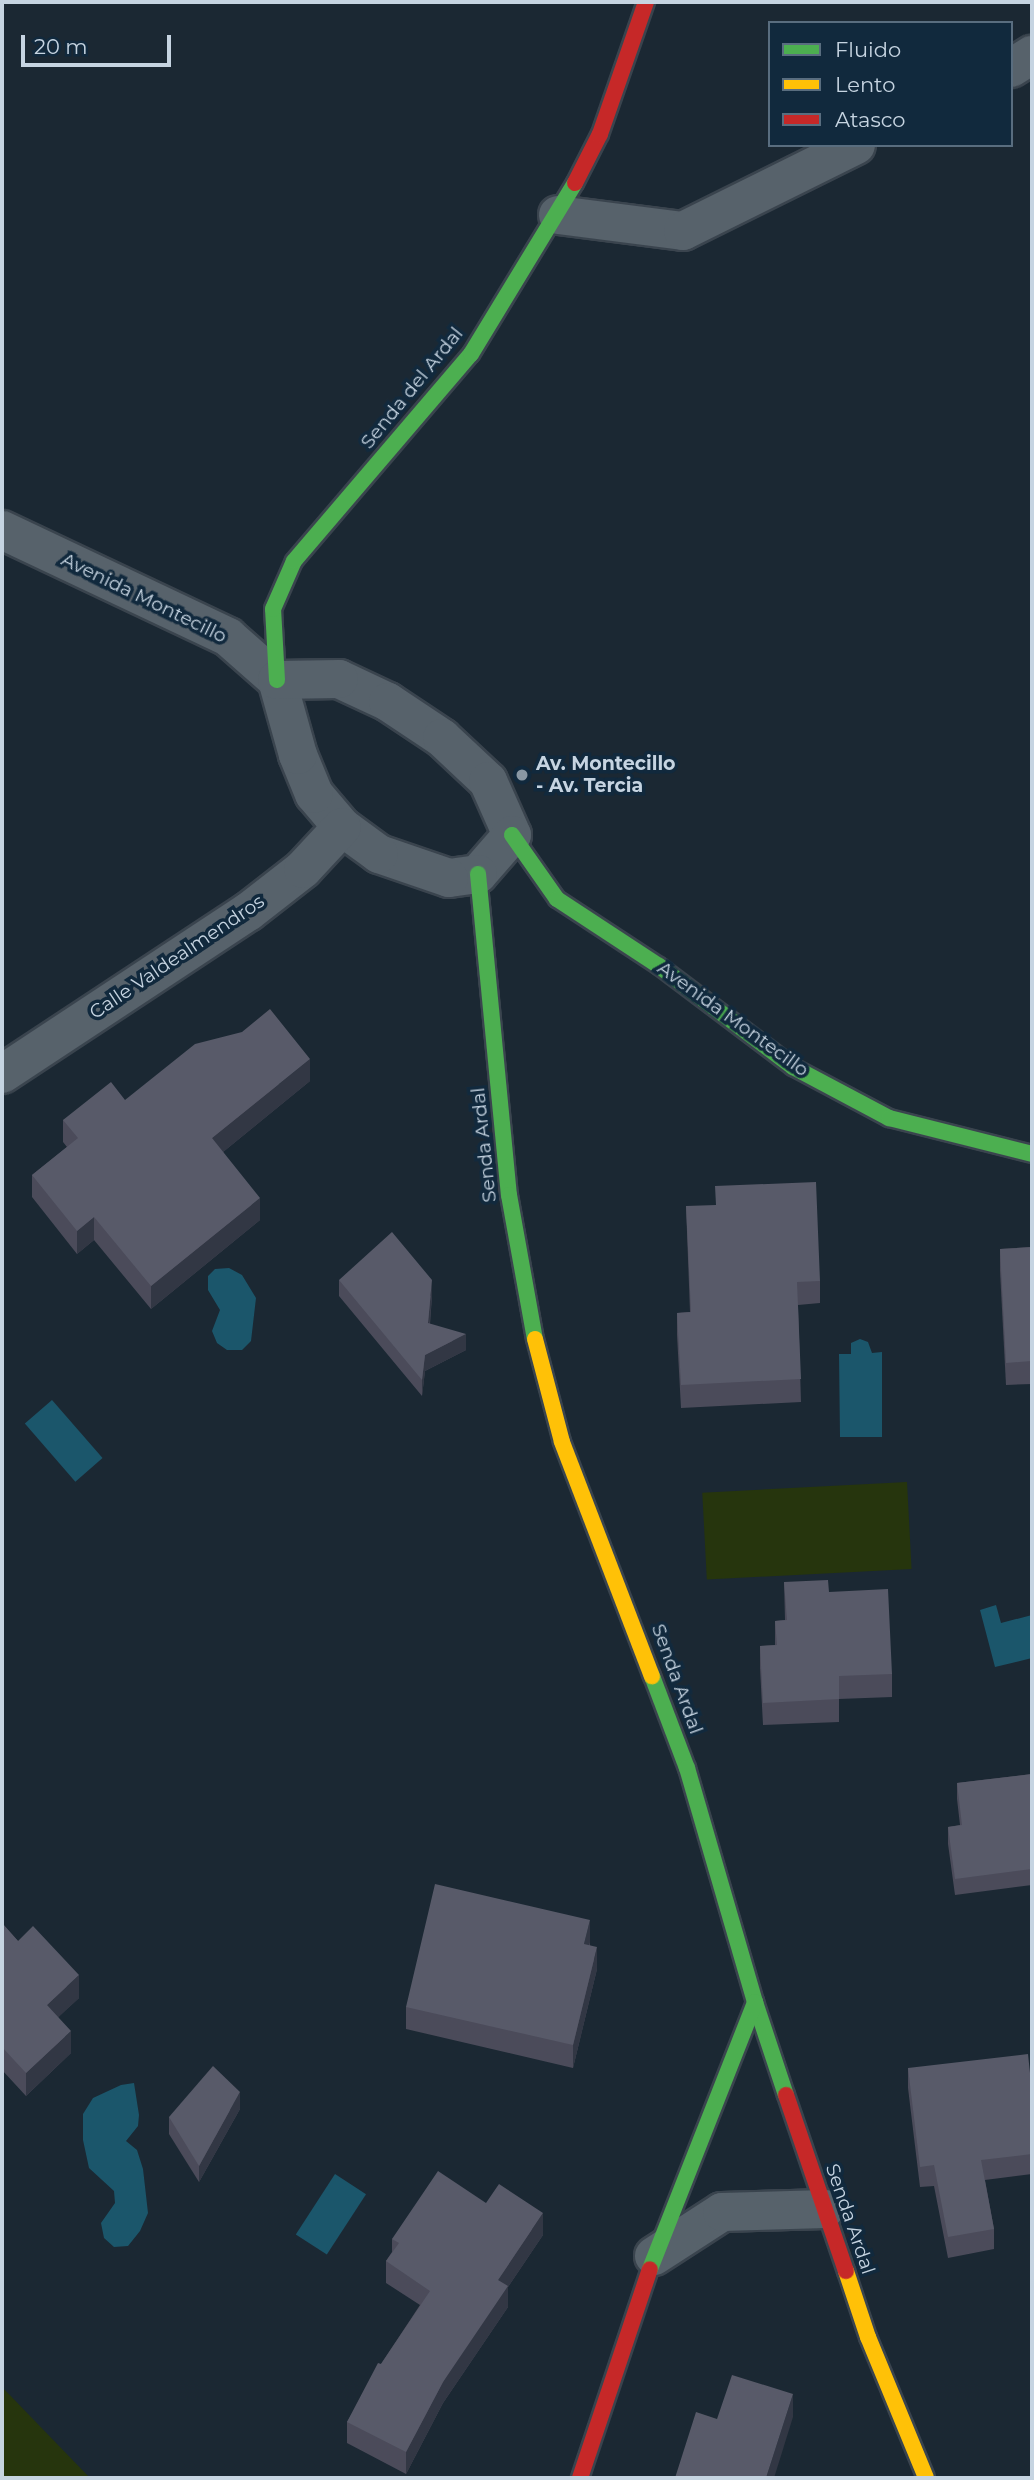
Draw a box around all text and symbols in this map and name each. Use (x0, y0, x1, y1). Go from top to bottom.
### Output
scale bar (24, 21, 175, 65)
legend (768, 21, 1013, 147)
text: 20 m (34, 34, 88, 59)
text: Fluido (835, 37, 901, 62)
text: Lento (835, 72, 895, 97)
text: Atasco (835, 107, 906, 132)
street label: Senda del Ardal (356, 323, 468, 453)
street label: Avenida Montecillo (58, 548, 230, 648)
place label: Av. Montecillo - Av. Tercia (536, 753, 676, 797)
marker: Av. Montecillo - Av. Tercia (514, 767, 530, 783)
street label: Calle Valdealmendros (85, 890, 269, 1024)
street label: Avenida Montecillo (653, 957, 813, 1081)
street label: Senda Ardal (467, 1086, 501, 1204)
street label: Senda Ardal (647, 1621, 707, 1737)
street label: Senda Ardal (820, 2161, 880, 2277)

